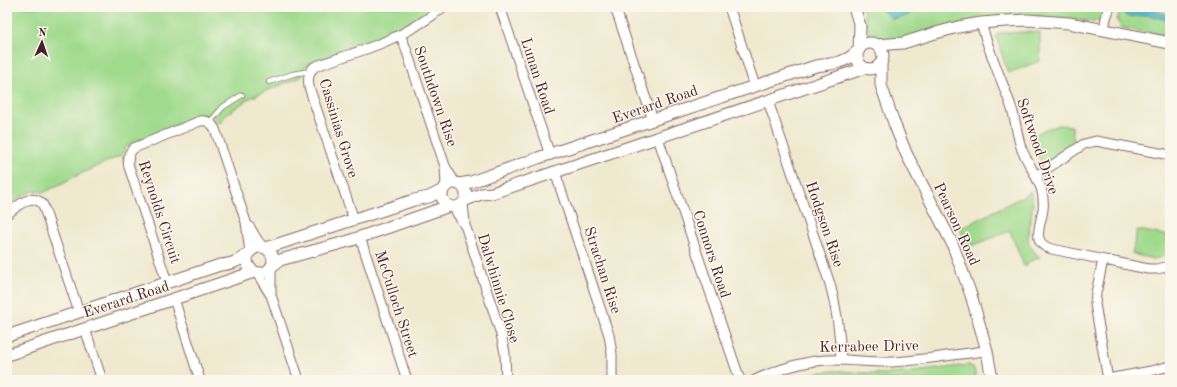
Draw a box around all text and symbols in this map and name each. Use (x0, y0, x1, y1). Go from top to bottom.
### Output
north arrow (22, 22, 62, 62)
text: N (38, 28, 48, 39)
street label: Lunan Road (517, 36, 556, 117)
street label: Southdown Rise (410, 44, 459, 149)
street label: Cassinias Grove (315, 77, 360, 180)
street label: Everard Road (611, 84, 700, 127)
street label: Softwood Drive (1013, 96, 1060, 197)
street label: Reynolds Circuit (135, 159, 182, 266)
street label: Hodgson Rise (802, 180, 845, 269)
street label: Pearson Road (930, 181, 981, 269)
street label: Connors Road (689, 209, 732, 300)
street label: Strachan Rise (580, 225, 623, 316)
street label: Dalwhinnie Close (474, 232, 521, 345)
street label: McCulloch Street (371, 249, 420, 360)
street label: Everard Road (82, 279, 172, 321)
street label: Kerrabee Drive (819, 339, 919, 356)

